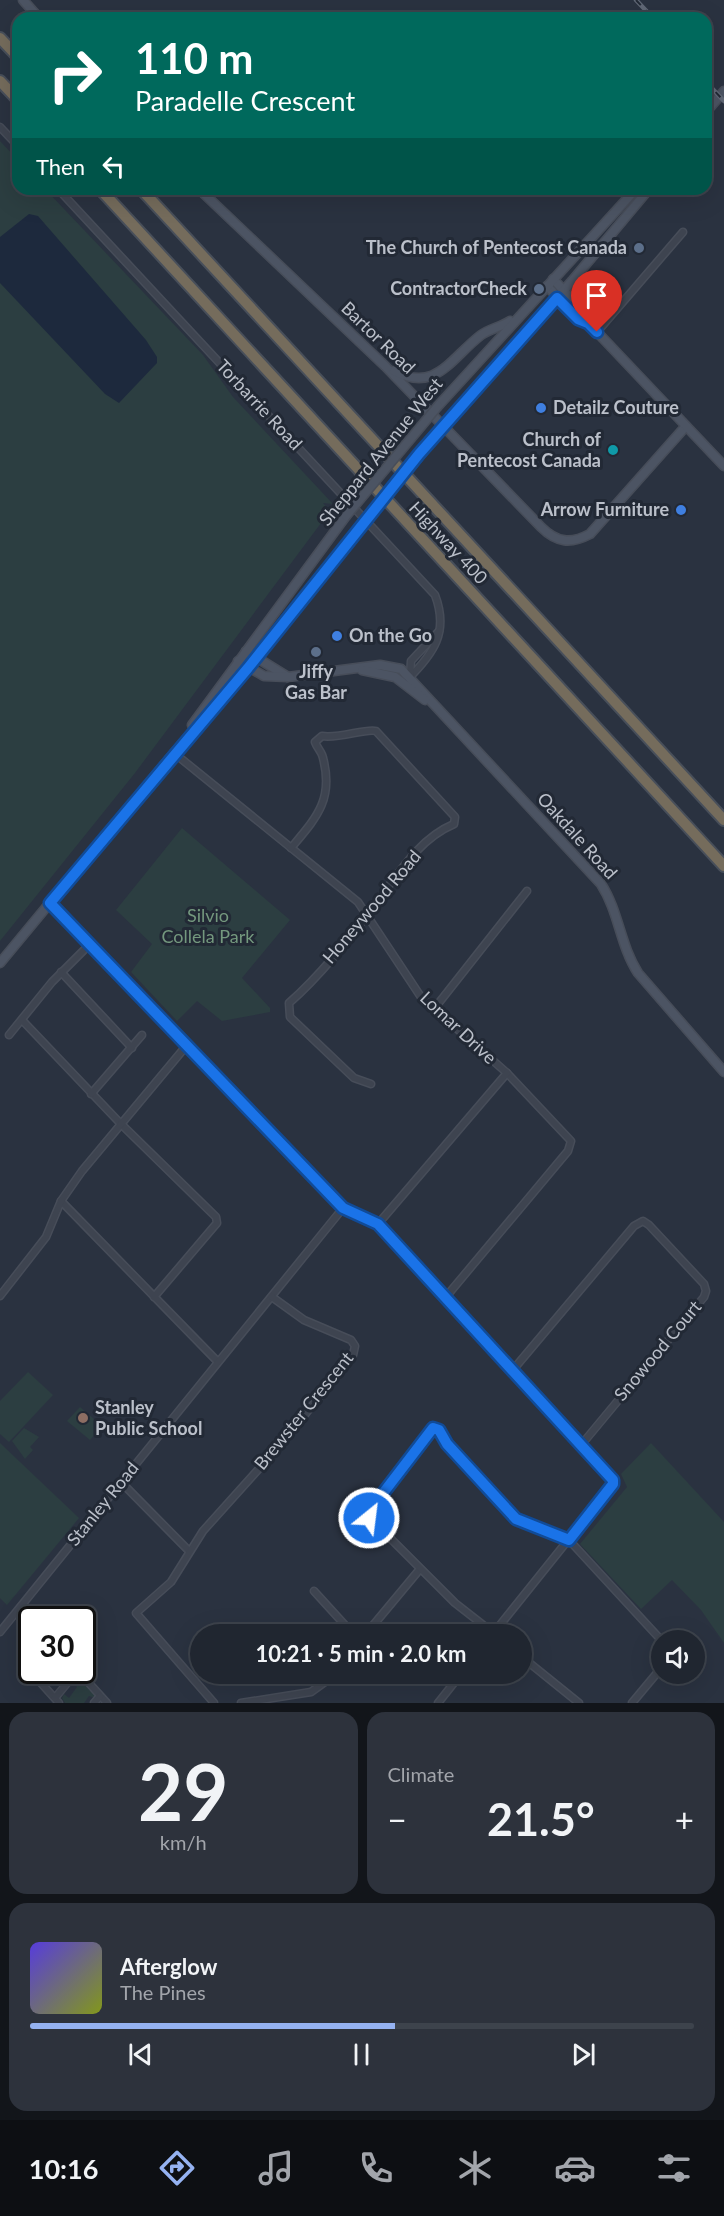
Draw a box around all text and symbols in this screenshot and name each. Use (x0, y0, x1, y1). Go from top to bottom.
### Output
text: 110 m (135, 33, 253, 83)
icon: right (36, 36, 114, 114)
text: Paradelle Crescent (135, 84, 355, 117)
icon: left (97, 150, 130, 183)
text: Then (36, 153, 85, 180)
place label: The Church of Pentecost Canada (366, 236, 627, 258)
marker: The Church of Pentecost Canada (632, 241, 646, 255)
pin (571, 270, 622, 332)
place label: ContractorCheck (390, 277, 527, 299)
icon: arrive (580, 279, 613, 312)
marker: ContractorCheck (532, 282, 546, 296)
street label: Bartor Road (337, 297, 420, 378)
street label: Torbarrie Road (212, 355, 307, 454)
street label: Sheppard Avenue West (314, 373, 447, 530)
place label: Detailz Couture (553, 396, 679, 418)
marker: Detailz Couture (534, 401, 548, 415)
place label: Church of Pentecost Canada (457, 428, 602, 471)
marker: Church of Pentecost Canada (606, 443, 620, 457)
street label: Highway 400 (405, 496, 493, 588)
place label: Arrow Furniture (540, 498, 669, 520)
marker: Arrow Furniture (674, 503, 688, 517)
place label: On the Go (349, 624, 432, 646)
marker: On the Go (330, 629, 344, 643)
marker: Jiffy Gas Bar (309, 645, 323, 659)
place label: Jiffy Gas Bar (285, 660, 347, 703)
street label: Oakdale Road (533, 787, 622, 883)
street label: Honeywood Road (317, 845, 425, 968)
park label: Silvio Collela Park (161, 904, 255, 947)
street label: Lomar Drive (416, 986, 501, 1068)
street label: Snowood Court (609, 1295, 706, 1405)
street label: Brewster Crescent (249, 1347, 358, 1474)
place label: Stanley Public School (95, 1396, 202, 1439)
marker: Stanley Public School (76, 1411, 90, 1425)
street label: Stanley Road (62, 1457, 143, 1550)
position arrow (337, 1486, 401, 1550)
speed limit sign: 30 (18, 1606, 96, 1684)
map controls (651, 1630, 705, 1684)
button: sound (651, 1630, 705, 1684)
text: 10:21 · 5 min · 2.0 km (256, 1640, 466, 1667)
text: 29 (138, 1744, 228, 1838)
text: Climate (388, 1762, 454, 1786)
text: 21.5° (487, 1792, 595, 1846)
text: − (388, 1799, 407, 1839)
text: + (675, 1799, 694, 1839)
text: km/h (160, 1830, 207, 1854)
text: Afterglow (120, 1953, 217, 1980)
text: The Pines (120, 1980, 206, 2004)
icon: previous (124, 2038, 157, 2071)
icon: pause (345, 2038, 378, 2071)
icon: next (567, 2038, 600, 2071)
icon: directions (156, 2147, 198, 2189)
icon: music (255, 2147, 297, 2189)
icon: phone (355, 2147, 397, 2189)
icon: climate (454, 2147, 496, 2189)
icon: car (554, 2147, 596, 2189)
icon: filters (653, 2147, 695, 2189)
text: 10:16 (29, 2152, 98, 2185)

